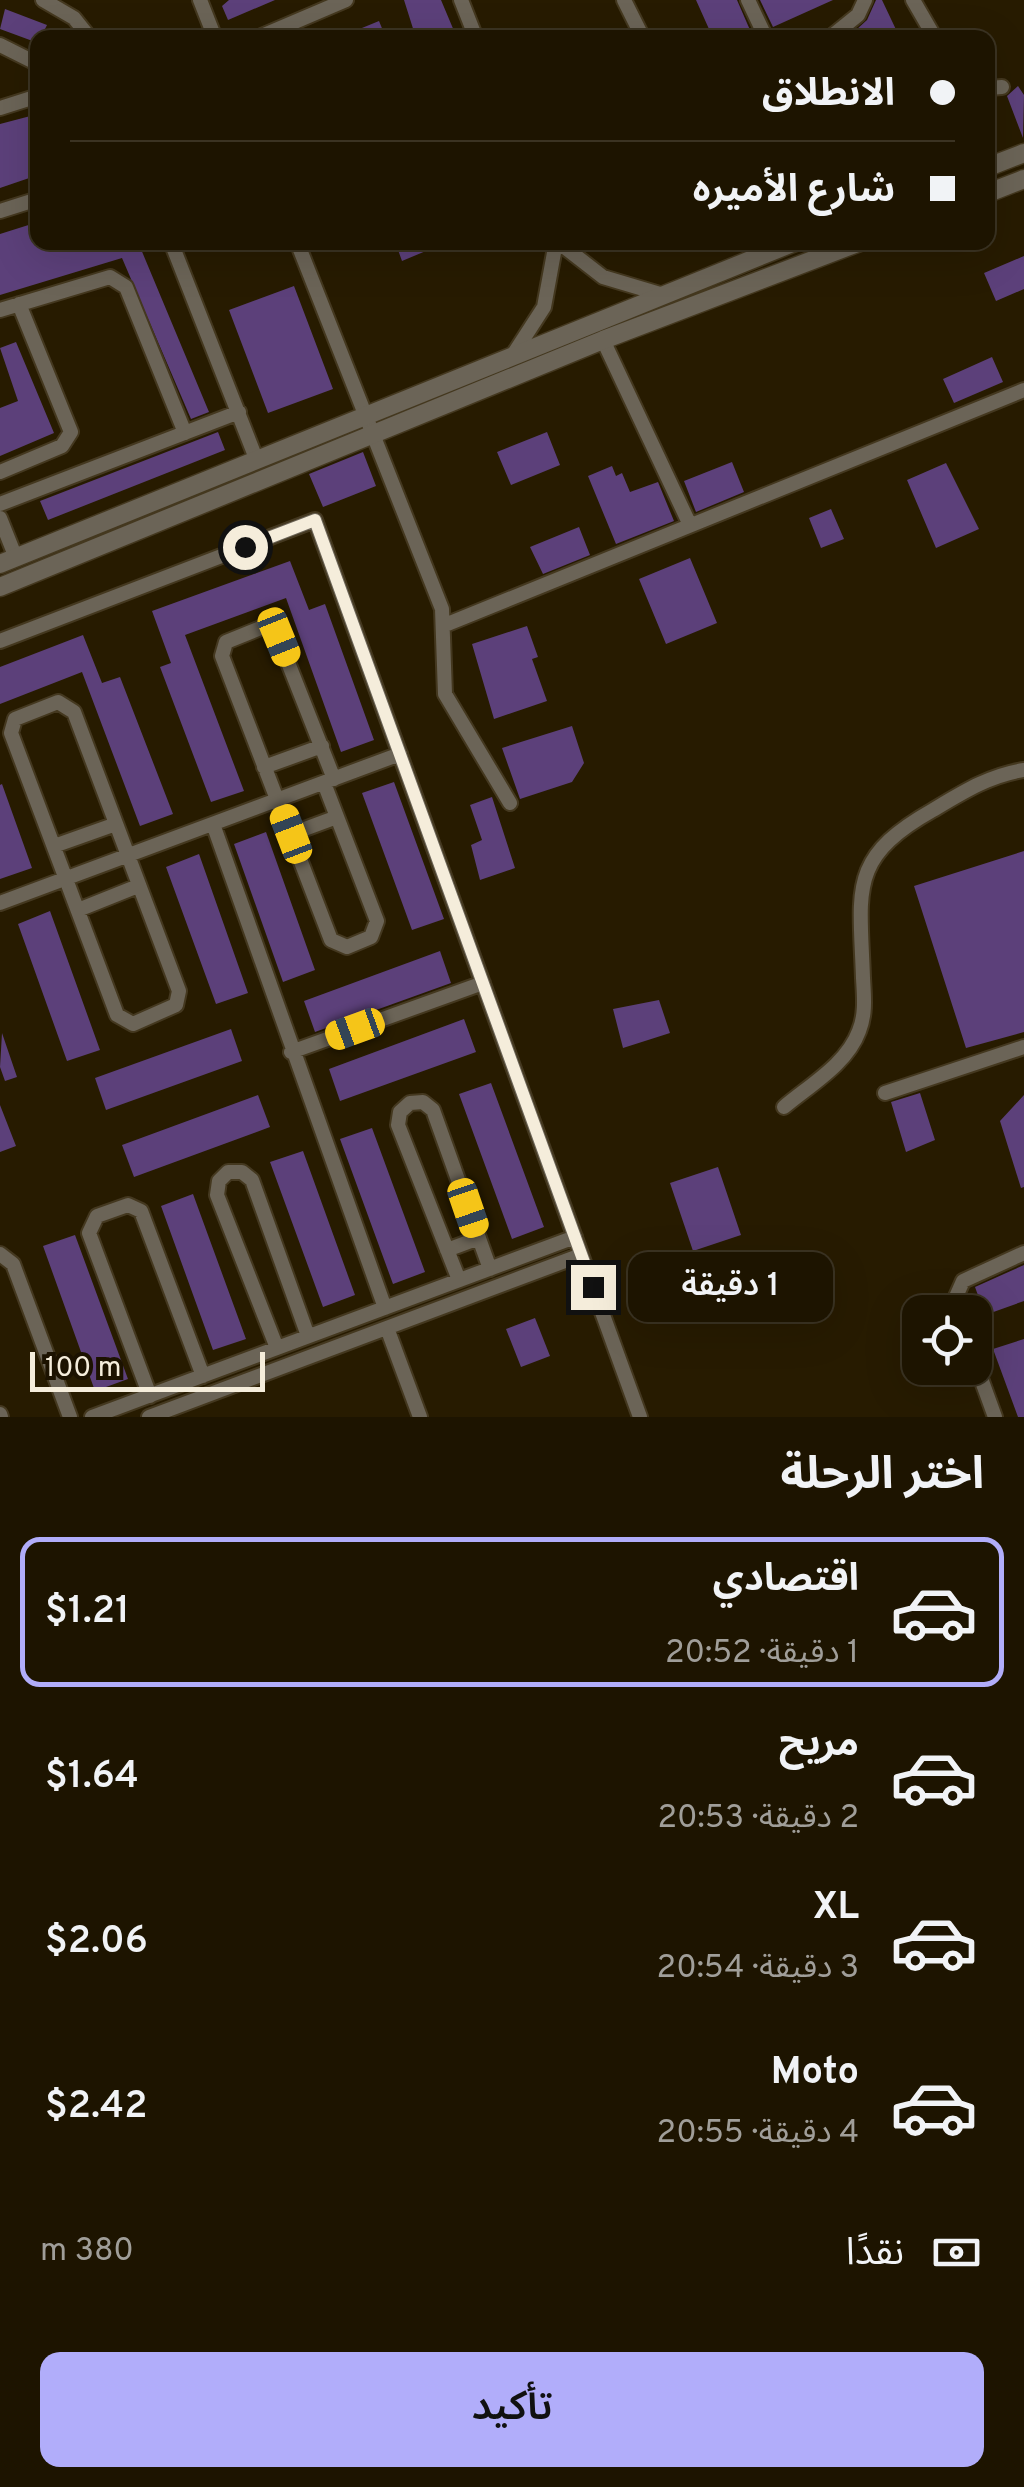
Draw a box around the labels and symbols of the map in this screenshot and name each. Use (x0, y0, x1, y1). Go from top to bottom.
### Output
route start (223, 525, 268, 570)
car (254, 604, 304, 670)
car (266, 801, 316, 867)
car (322, 1005, 388, 1053)
car (444, 1175, 492, 1241)
callout: 1 دقيقة (628, 1252, 833, 1322)
route end (571, 1265, 616, 1310)
scale bar (30, 1347, 265, 1392)

